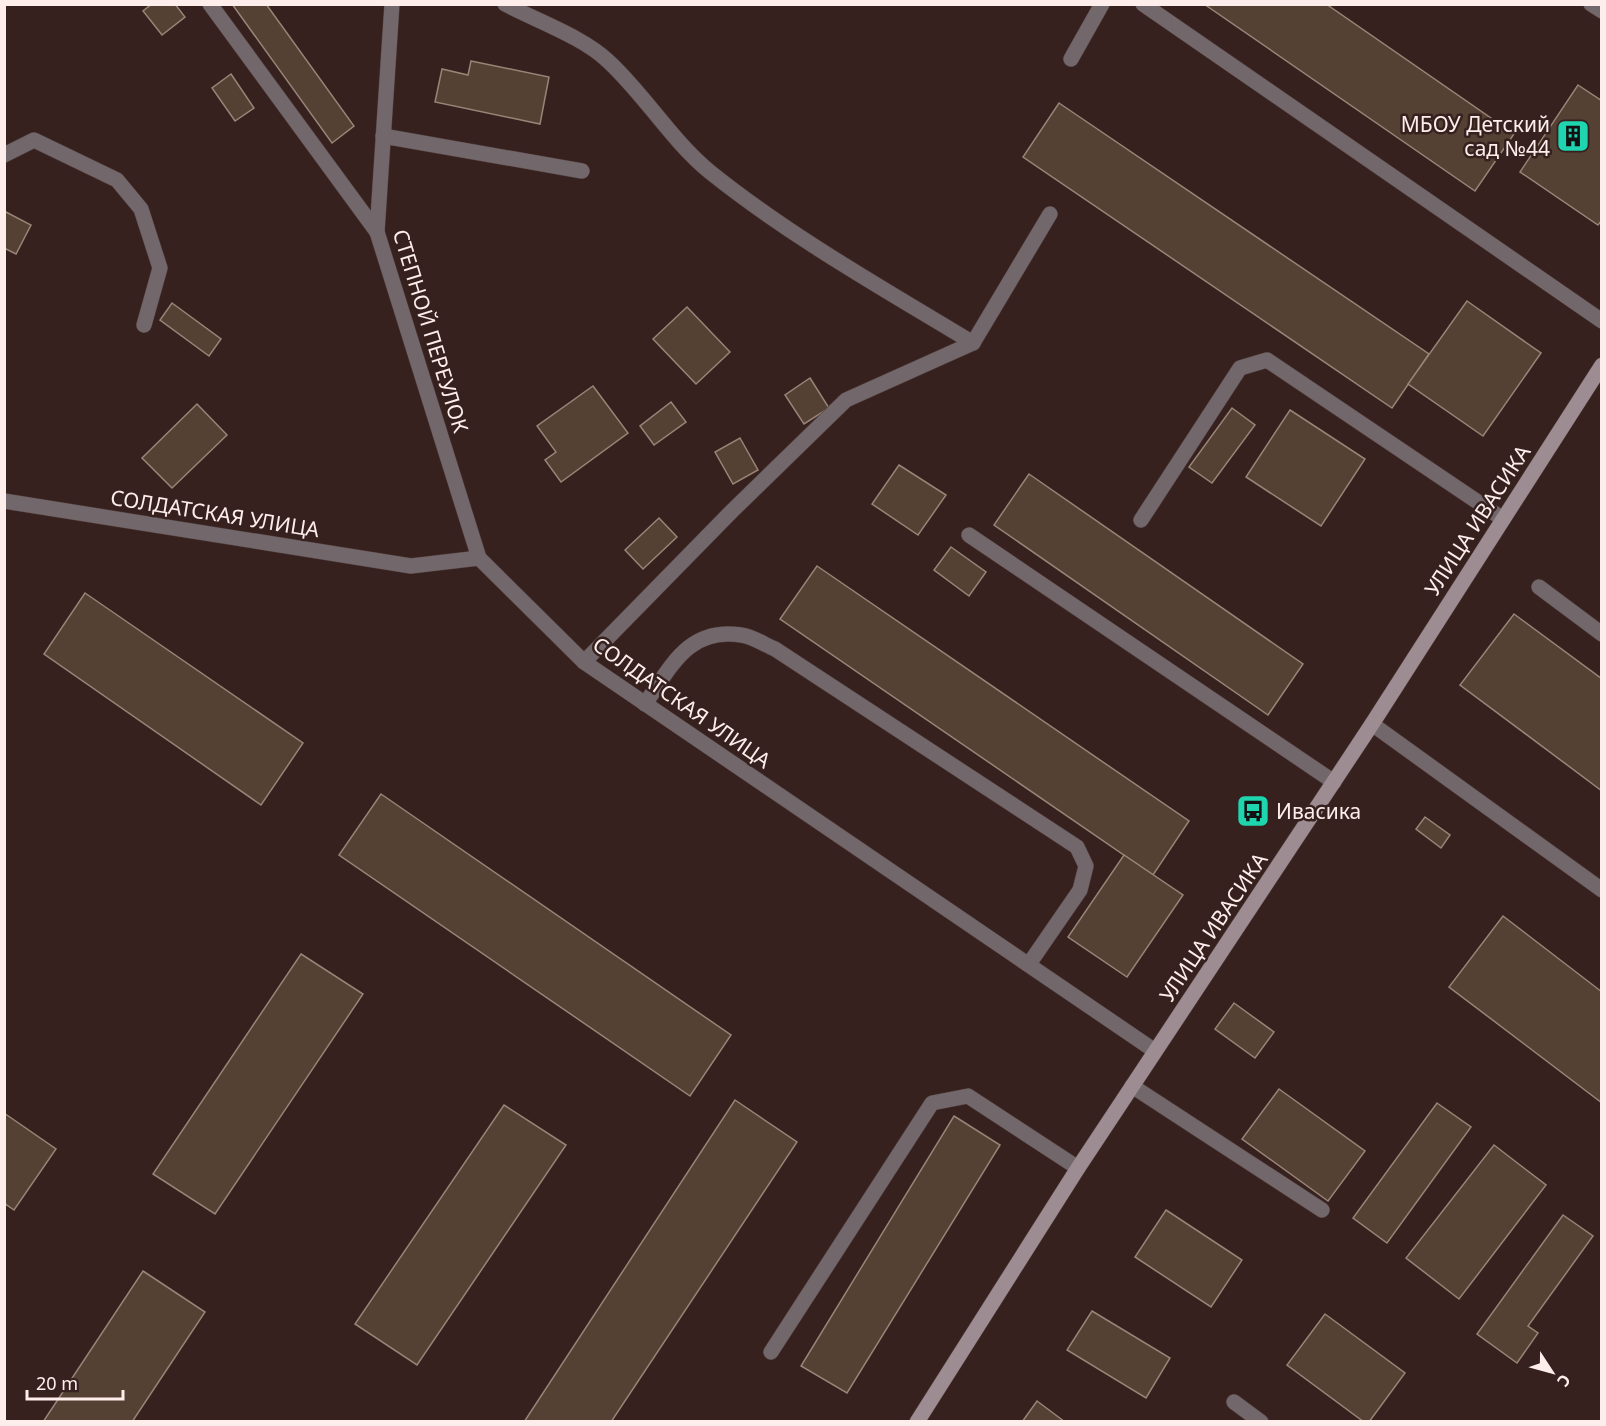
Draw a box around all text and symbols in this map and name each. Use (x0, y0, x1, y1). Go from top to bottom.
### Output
place label: МБОУ Детский сад №44 (1401, 110, 1550, 162)
building icon: МБОУ Детский сад №44 (1555, 118, 1591, 154)
street label: СТЕПНОЙ ПЕРЕУЛОК (387, 226, 475, 436)
street label: УЛИЦА ИВАСИКА (1418, 439, 1537, 601)
street label: СОЛДАТСКАЯ УЛИЦА (108, 483, 322, 543)
street label: СОЛДАТСКАЯ УЛИЦА (587, 630, 777, 774)
bus stop icon: Ивасика (1235, 793, 1271, 829)
place label: Ивасика (1276, 797, 1361, 825)
street label: УЛИЦА ИВАСИКА (1153, 846, 1274, 1007)
north arrow (1522, 1342, 1582, 1402)
scale bar (27, 1363, 123, 1401)
text: С (1552, 1370, 1576, 1391)
text: 20 m (36, 1371, 78, 1395)

